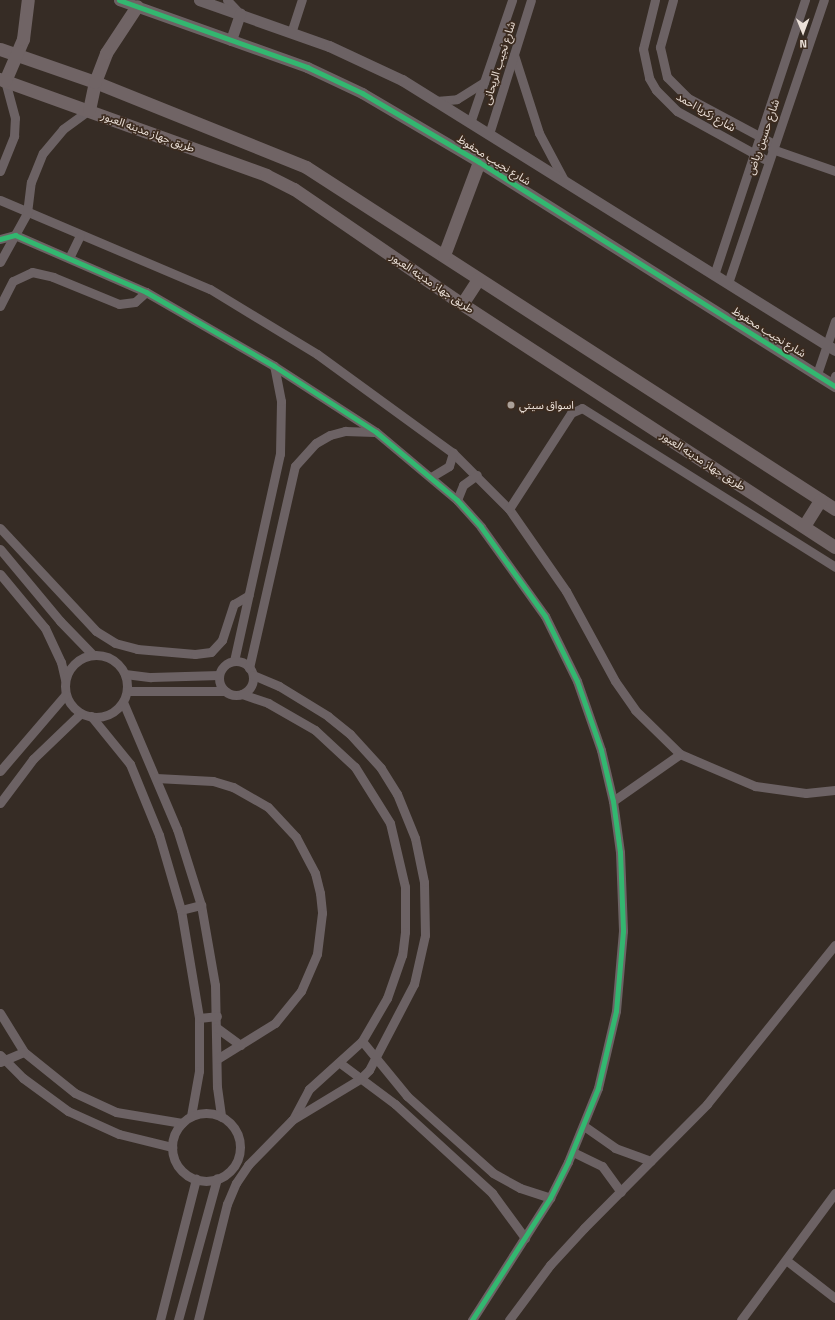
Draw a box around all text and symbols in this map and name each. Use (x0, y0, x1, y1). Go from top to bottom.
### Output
north arrow (783, 12, 823, 52)
street label: شارع نجيب الريحانى (480, 20, 518, 106)
text: N (799, 36, 807, 52)
street label: شارع زكريا احمد (674, 90, 738, 134)
street label: شارع حسين رياض (744, 98, 782, 176)
street label: طريق جهاز مدينه العبور (99, 109, 197, 155)
street label: شارع نجيب محفوظ (455, 132, 533, 188)
street label: طريق جهاز مدينه العبور (387, 250, 477, 316)
street label: شارع نجيب محفوظ (730, 304, 808, 360)
place label: اسواق سيتي (519, 398, 574, 412)
marker: اسواق سيتي (506, 400, 516, 410)
street label: طريق جهاز مدينه العبور (658, 429, 748, 493)

